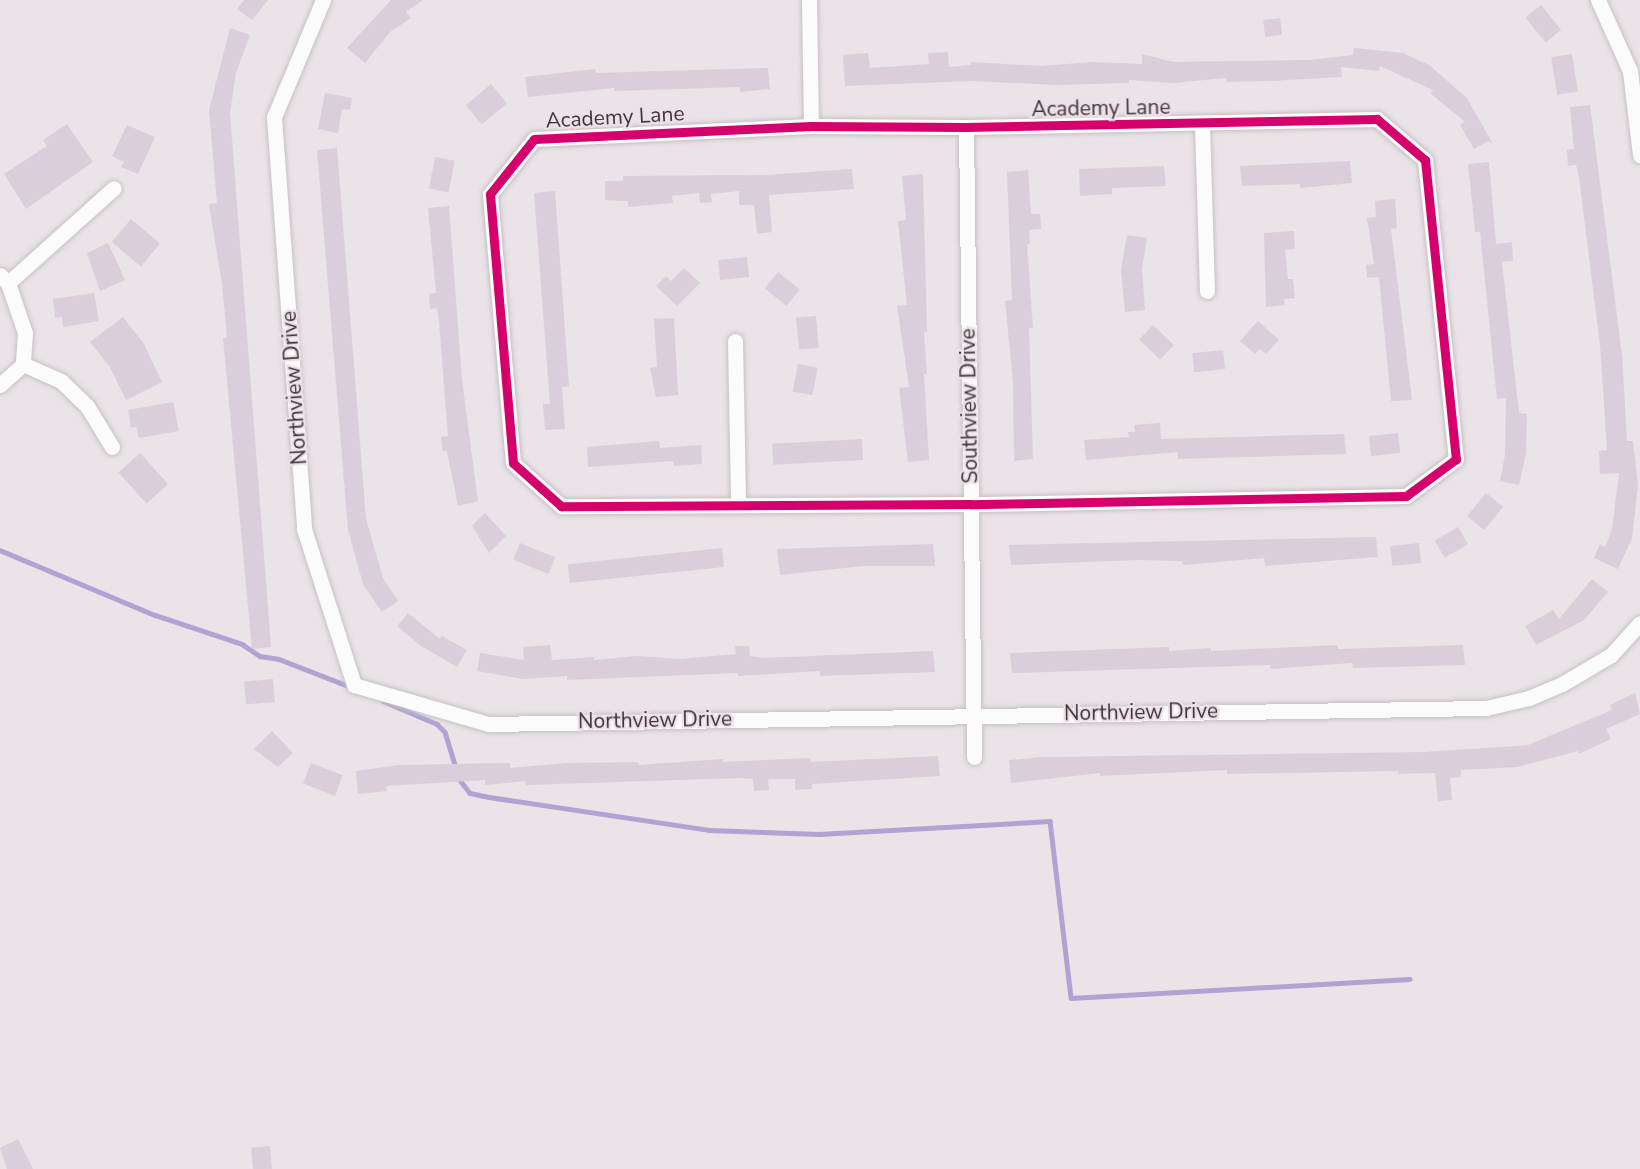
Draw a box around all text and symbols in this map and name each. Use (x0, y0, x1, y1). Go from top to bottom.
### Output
street label: Academy Lane (1031, 94, 1171, 122)
street label: Academy Lane (545, 101, 685, 133)
street label: Northview Drive (276, 310, 312, 466)
street label: Southview Drive (955, 328, 983, 484)
street label: Northview Drive (1064, 698, 1218, 726)
street label: Northview Drive (578, 706, 732, 734)

